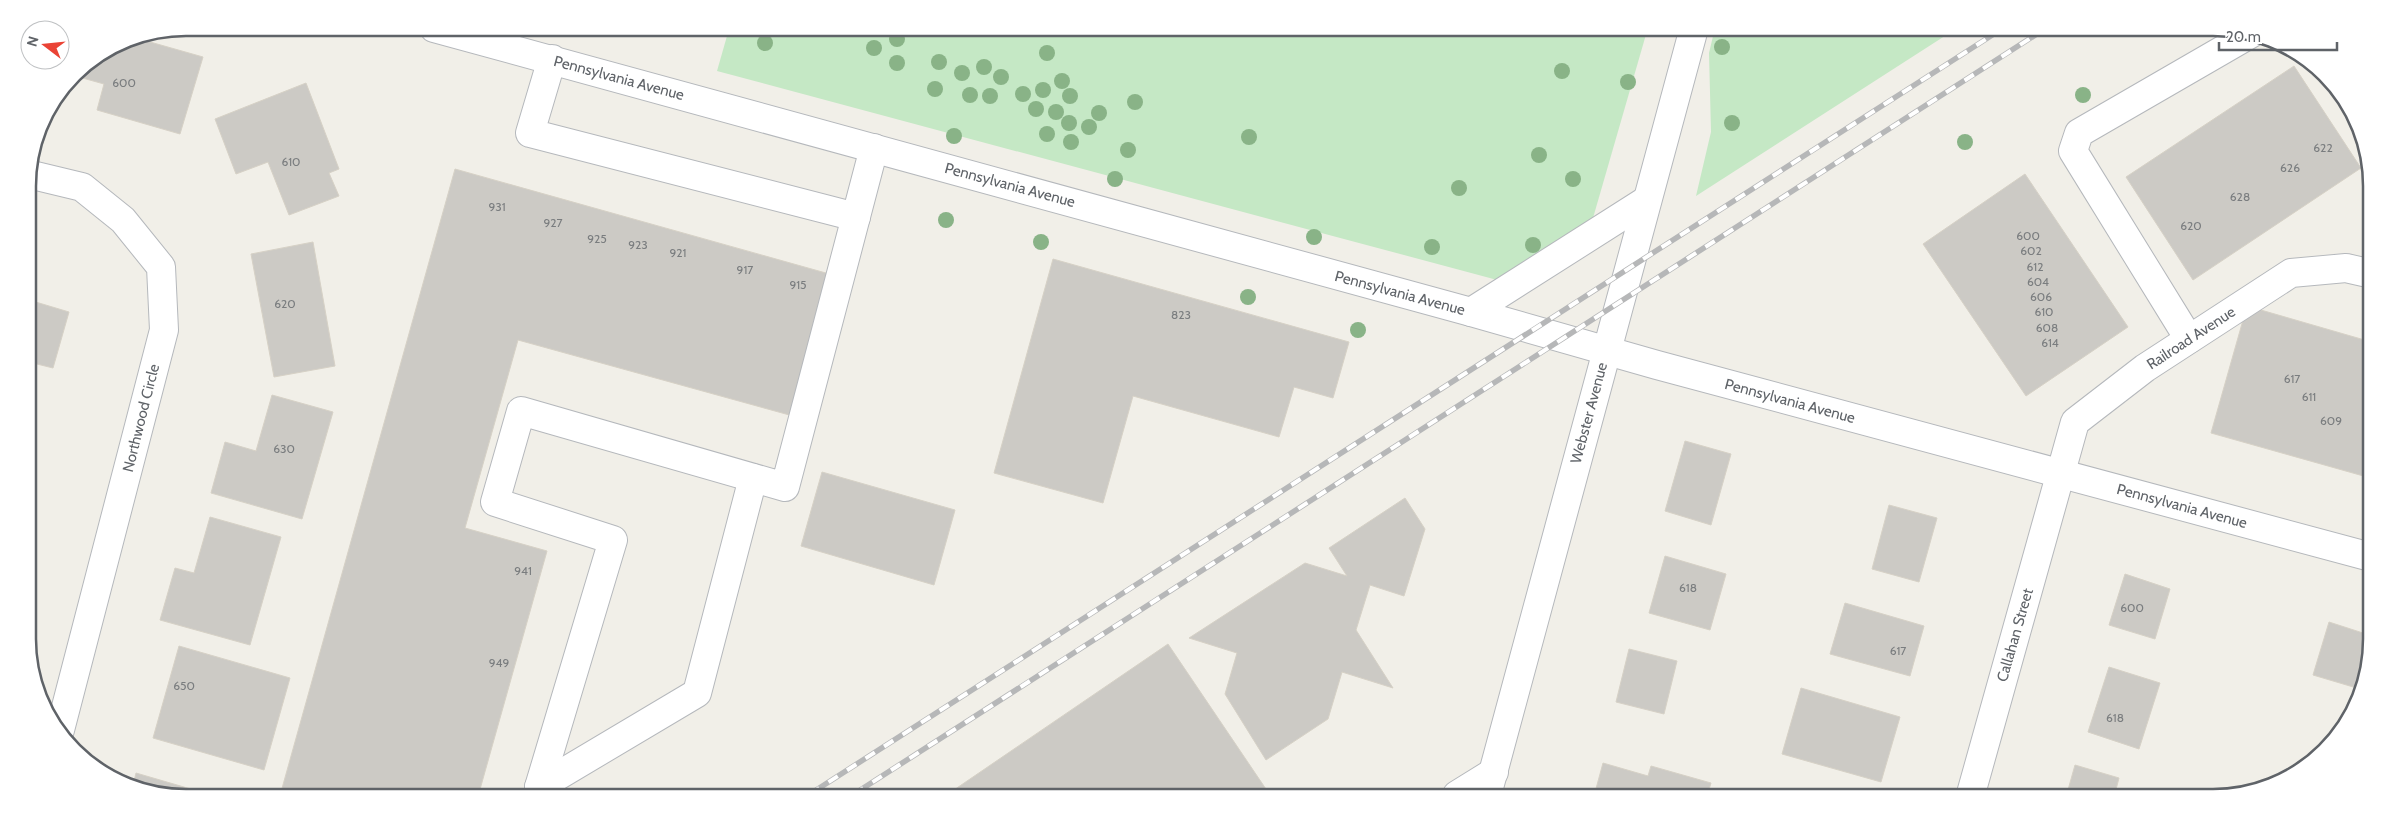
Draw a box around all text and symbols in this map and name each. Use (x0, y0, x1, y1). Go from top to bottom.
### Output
north arrow (20, 20, 70, 70)
scale bar (2219, 20, 2336, 52)
text: 20 m (2226, 28, 2261, 46)
text: N (22, 34, 43, 49)
street label: Pennsylvania Avenue (552, 52, 686, 104)
house number: 600 (112, 75, 136, 90)
house number: 622 (2313, 140, 2333, 155)
house number: 610 (281, 154, 301, 169)
street label: Pennsylvania Avenue (943, 159, 1077, 211)
house number: 626 (2280, 160, 2300, 175)
house number: 628 (2230, 189, 2250, 204)
house number: 931 (488, 199, 506, 214)
house number: 927 (543, 215, 563, 230)
house number: 620 (2180, 218, 2202, 233)
house number: 600 (2016, 228, 2040, 243)
house number: 925 (587, 231, 607, 246)
house number: 923 (628, 237, 648, 252)
house number: 602 (2020, 243, 2042, 258)
house number: 921 (669, 245, 687, 260)
house number: 612 (2027, 259, 2043, 274)
house number: 917 (737, 262, 753, 277)
street label: Pennsylvania Avenue (1333, 267, 1467, 319)
house number: 604 (2027, 274, 2049, 289)
house number: 915 (789, 277, 807, 292)
house number: 606 (2030, 289, 2052, 304)
house number: 620 (274, 296, 296, 311)
street label: Railroad Avenue (2143, 302, 2239, 373)
house number: 610 (2034, 304, 2054, 319)
house number: 823 (1171, 307, 1191, 322)
house number: 608 (2036, 320, 2058, 335)
house number: 614 (2041, 335, 2059, 350)
street label: Webster Avenue (1567, 360, 1611, 466)
street label: Northwood Circle (119, 362, 163, 474)
house number: 617 (2284, 371, 2300, 386)
street label: Pennsylvania Avenue (1723, 375, 1857, 427)
house number: 611 (2302, 389, 2316, 404)
house number: 609 (2320, 413, 2342, 428)
house number: 630 (273, 441, 295, 456)
street label: Pennsylvania Avenue (2115, 480, 2249, 532)
house number: 941 (514, 563, 532, 578)
house number: 618 (1679, 580, 1697, 595)
street label: Callahan Street (1993, 586, 2037, 684)
house number: 600 (2120, 600, 2144, 615)
house number: 617 (1890, 643, 1906, 658)
house number: 949 (489, 655, 509, 670)
house number: 650 (173, 678, 195, 693)
house number: 618 (2106, 710, 2124, 725)

